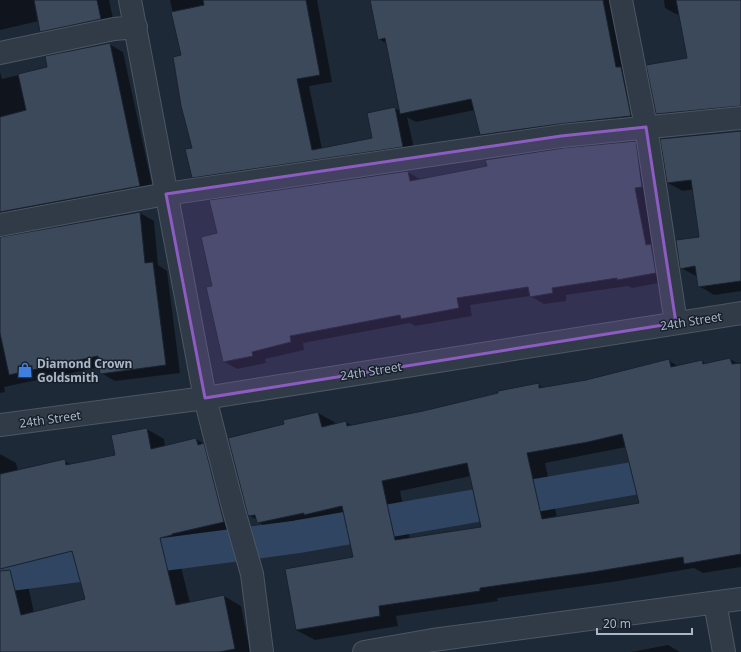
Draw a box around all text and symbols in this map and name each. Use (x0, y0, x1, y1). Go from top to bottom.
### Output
street label: 24th Street (659, 308, 724, 334)
place label: Diamond Crown Goldsmith (37, 355, 132, 386)
street label: 24th Street (339, 358, 404, 384)
shop icon: Diamond Crown Goldsmith (16, 361, 34, 379)
street label: 24th Street (18, 406, 83, 432)
scale bar (597, 610, 692, 636)
text: 20 m (603, 615, 631, 632)

